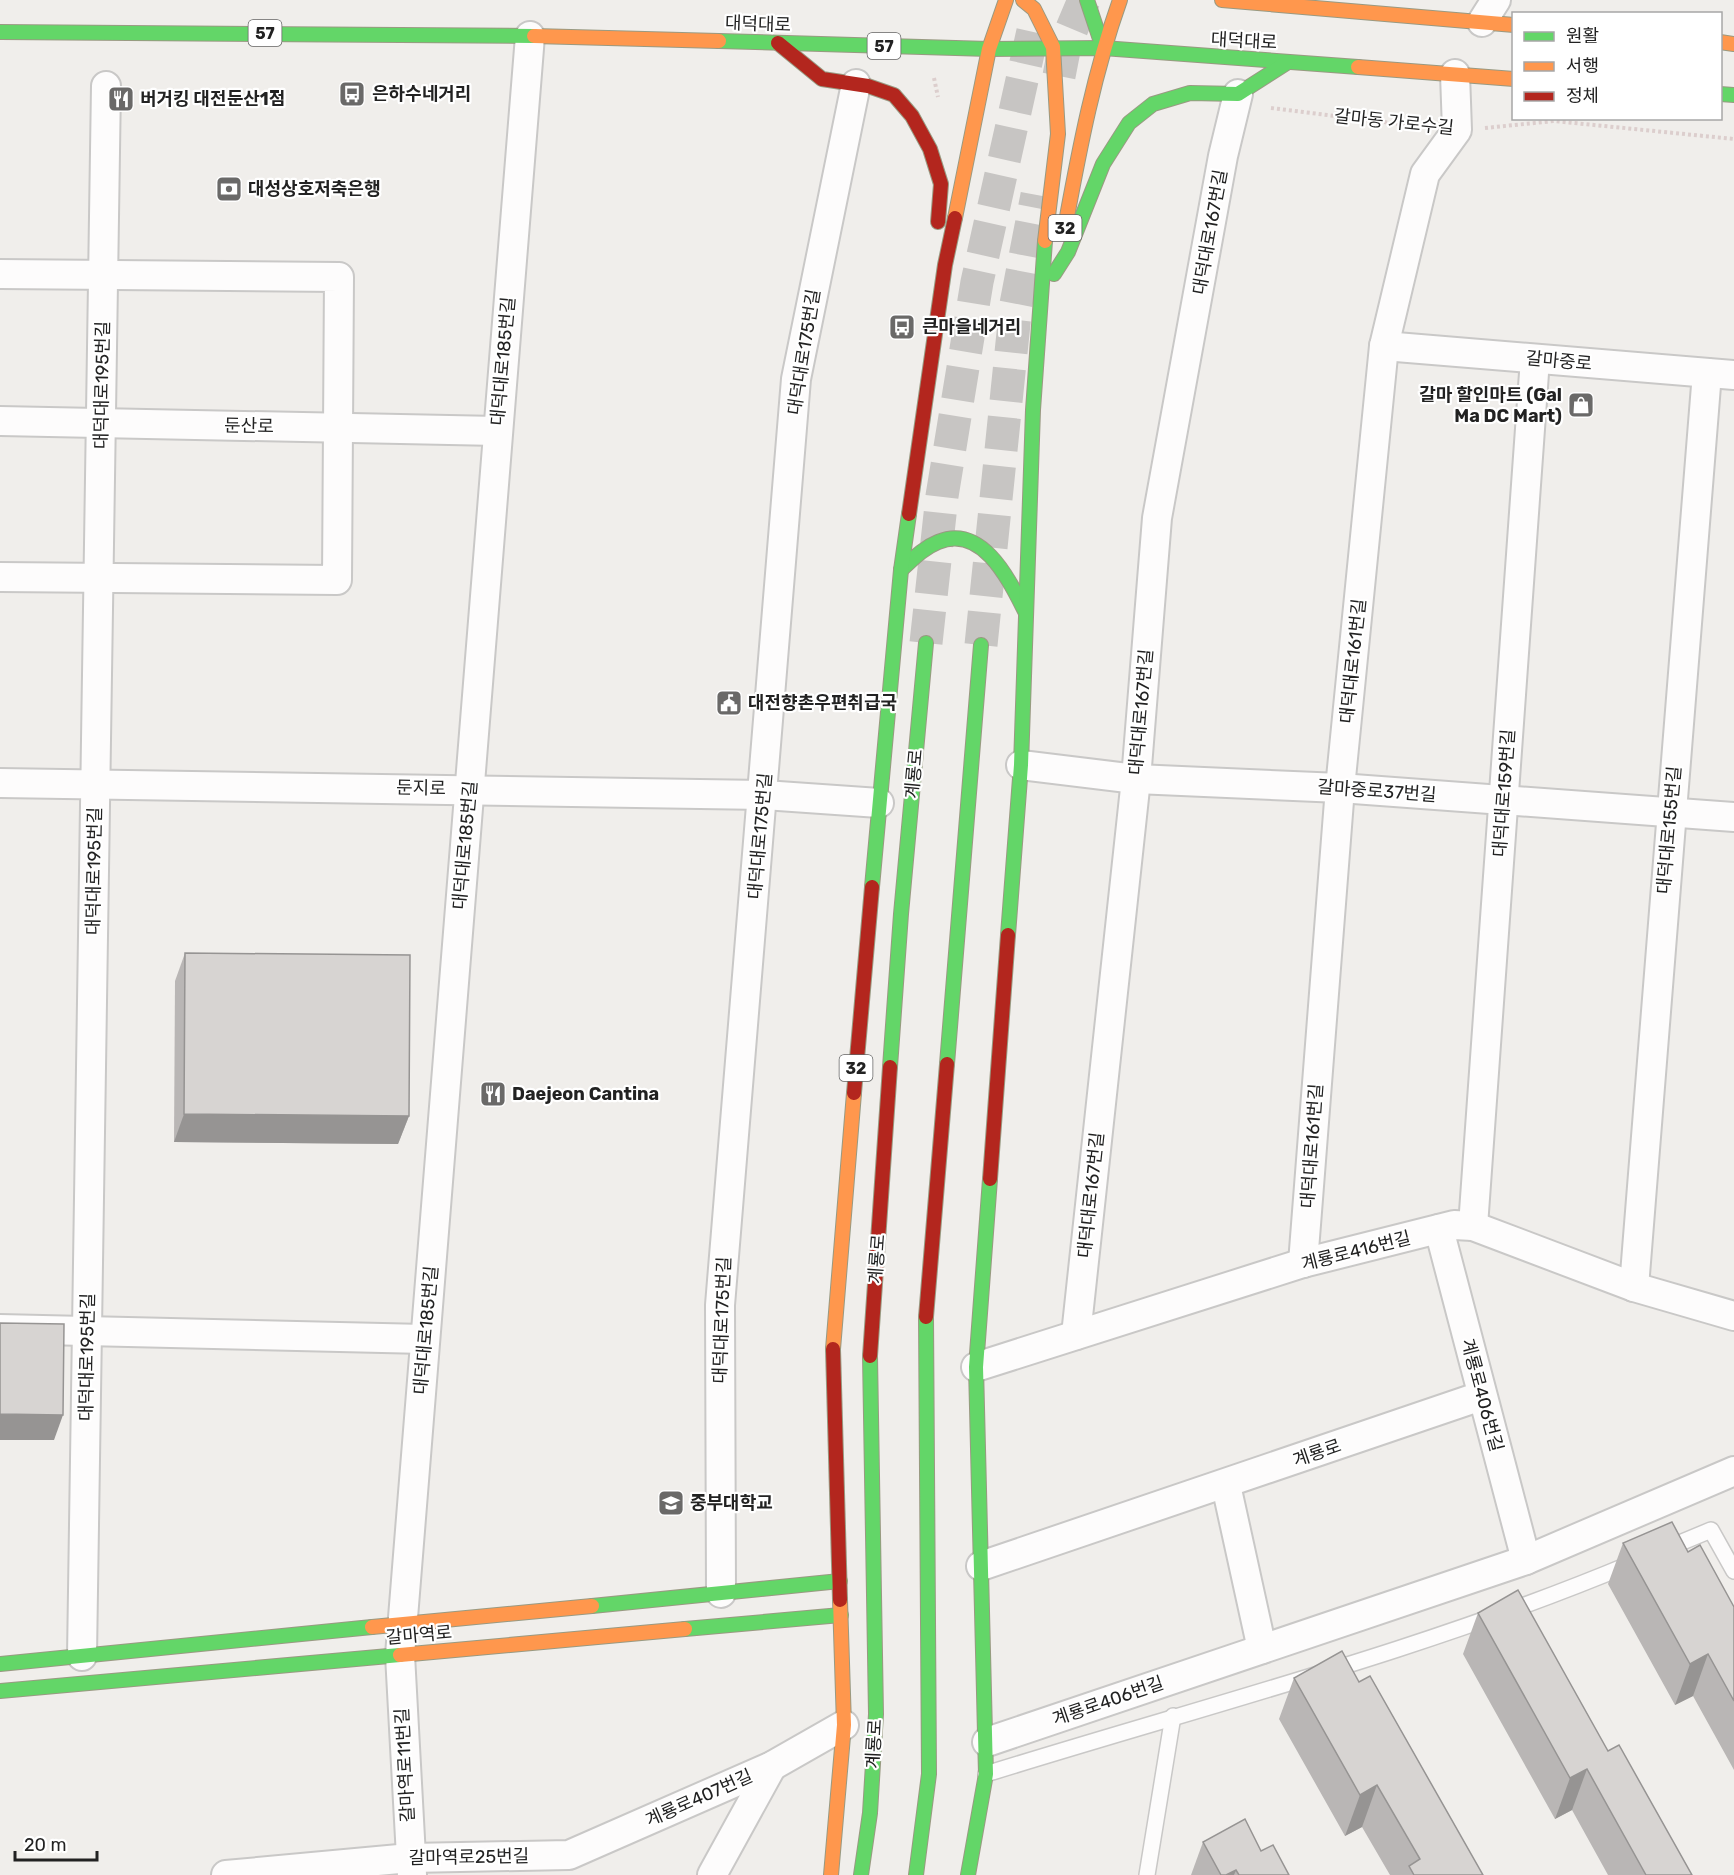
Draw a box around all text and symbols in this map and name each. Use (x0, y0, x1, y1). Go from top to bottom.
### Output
street label: 대덕대로 (725, 12, 791, 36)
legend (1512, 12, 1722, 120)
road number: 57 (248, 20, 282, 46)
text: 원활 (1566, 25, 1599, 47)
street label: 대덕대로 (1210, 28, 1278, 54)
road number: 57 (868, 33, 900, 59)
text: 서행 (1566, 55, 1599, 77)
bus stop icon: 은하수네거리 (337, 79, 367, 109)
place label: 은하수네거리 (372, 83, 471, 105)
restaurant icon: 버거킹 대전둔산1점 (106, 84, 136, 114)
text: 정체 (1566, 85, 1599, 107)
place label: 버거킹 대전둔산1점 (140, 88, 285, 110)
street label: 갈마동 가로수길 (1333, 105, 1455, 139)
street label: 대덕대로167번길 (1188, 168, 1232, 296)
bank icon: 대성상호저축은행 (214, 174, 244, 204)
place label: 대성상호저축은행 (248, 178, 380, 200)
road number: 32 (1048, 215, 1082, 241)
street label: 대덕대로175번길 (783, 288, 825, 416)
street label: 대덕대로185번길 (486, 296, 520, 426)
bus stop icon: 큰마을네거리 (887, 312, 917, 342)
place label: 큰마을네거리 (922, 316, 1021, 338)
street label: 대덕대로195번길 (90, 321, 114, 449)
street label: 갈마중로 (1525, 347, 1593, 375)
place label: 갈마 할인마트 (Gal Ma DC Mart) (1419, 384, 1562, 427)
shop icon: 갈마 할인마트 (Gal Ma DC Mart) (1566, 390, 1596, 420)
street label: 둔산로 (224, 415, 274, 437)
street label: 대덕대로161번길 (1336, 598, 1370, 724)
street label: 대덕대로167번길 (1125, 648, 1157, 776)
public building icon: 대전향촌우편취급국 (714, 688, 744, 718)
place label: 대전향촌우편취급국 (748, 692, 897, 714)
street label: 대덕대로159번길 (1489, 728, 1519, 858)
street label: 계룡로 (901, 748, 927, 800)
street label: 대덕대로155번길 (1652, 765, 1686, 895)
street label: 대덕대로175번길 (744, 772, 776, 900)
street label: 갈마중로37번길 (1317, 776, 1437, 806)
street label: 둔지로 (396, 777, 446, 799)
street label: 대덕대로185번길 (448, 780, 482, 910)
street label: 대덕대로195번길 (82, 807, 106, 935)
road number: 32 (840, 1055, 872, 1081)
restaurant icon: Daejeon Cantina (478, 1079, 508, 1109)
place label: Daejeon Cantina (512, 1083, 659, 1105)
street label: 대덕대로161번길 (1297, 1083, 1327, 1209)
street label: 대덕대로167번길 (1073, 1131, 1109, 1259)
street label: 계룡로416번길 (1299, 1227, 1413, 1275)
street label: 계룡로 (864, 1233, 890, 1285)
street label: 대덕대로175번길 (709, 1256, 735, 1384)
street label: 대덕대로185번길 (409, 1265, 443, 1395)
street label: 대덕대로195번길 (75, 1293, 99, 1421)
street label: 계룡로406번길 (1456, 1336, 1508, 1454)
street label: 계룡로 (1290, 1435, 1344, 1471)
school or university icon: 중부대학교 (656, 1488, 686, 1518)
place label: 중부대학교 (690, 1492, 773, 1514)
street label: 갈마역로 (385, 1621, 453, 1649)
street label: 계룡로406번길 (1049, 1672, 1167, 1730)
street label: 갈마역로11번길 (391, 1707, 419, 1823)
street label: 계룡로 (862, 1719, 886, 1769)
street label: 계룡로407번길 (642, 1765, 756, 1831)
scale bar (15, 1824, 98, 1862)
text: 20 m (24, 1834, 66, 1856)
street label: 갈마역로25번길 (409, 1845, 529, 1869)

